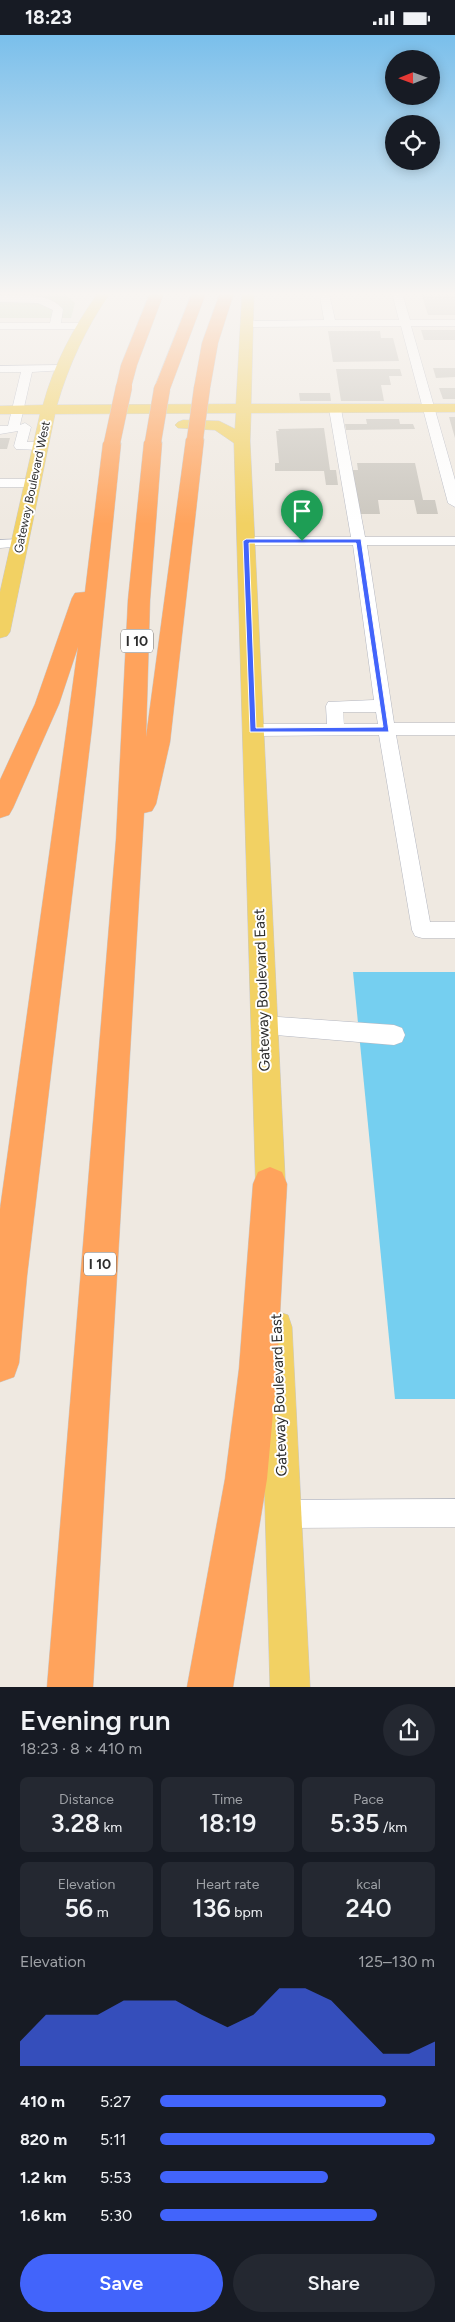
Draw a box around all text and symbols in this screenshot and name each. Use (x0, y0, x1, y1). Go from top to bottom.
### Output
text: 18:23 (25, 6, 72, 29)
north arrow (385, 50, 440, 105)
map controls (385, 50, 440, 170)
button: locate (385, 115, 440, 170)
street label: Gateway Boulevard West (11, 419, 53, 554)
pin (281, 490, 323, 541)
icon: arrive (288, 497, 316, 525)
road number: I 10 (121, 629, 153, 653)
street label: Gateway Boulevard East (250, 908, 274, 1072)
road number: I 10 (84, 1253, 116, 1275)
street label: Gateway Boulevard East (267, 1313, 291, 1477)
text: Evening run (20, 1703, 171, 1737)
button: share (383, 1704, 435, 1756)
text: 18:23 · 8 × 410 m (20, 1739, 142, 1758)
text: Distance (59, 1791, 114, 1808)
text: Time (212, 1791, 243, 1808)
text: Pace (353, 1791, 384, 1808)
text: 3.28 (51, 1808, 100, 1838)
text: 18:19 (199, 1808, 256, 1838)
text: 5:35 (330, 1808, 380, 1838)
text: km (100, 1819, 122, 1836)
text: /km (380, 1819, 407, 1836)
text: Elevation (58, 1876, 115, 1893)
text: Heart rate (196, 1876, 259, 1893)
text: kcal (356, 1876, 381, 1893)
text: 56 (64, 1893, 93, 1923)
text: 136 (192, 1893, 231, 1923)
text: 240 (345, 1893, 392, 1923)
text: m (93, 1904, 109, 1921)
text: bpm (231, 1904, 263, 1921)
text: Elevation (20, 1952, 86, 1971)
text: 125–130 m (358, 1952, 435, 1971)
text: 410 m (20, 2092, 65, 2111)
text: 5:27 (100, 2092, 131, 2111)
text: 820 m (20, 2130, 67, 2149)
text: 5:11 (100, 2130, 126, 2149)
text: 1.2 km (20, 2168, 66, 2187)
text: 5:53 (100, 2168, 131, 2187)
text: 1.6 km (20, 2206, 66, 2225)
text: 5:30 (100, 2206, 132, 2225)
button: Save (20, 2254, 223, 2312)
button: Share (233, 2254, 435, 2312)

